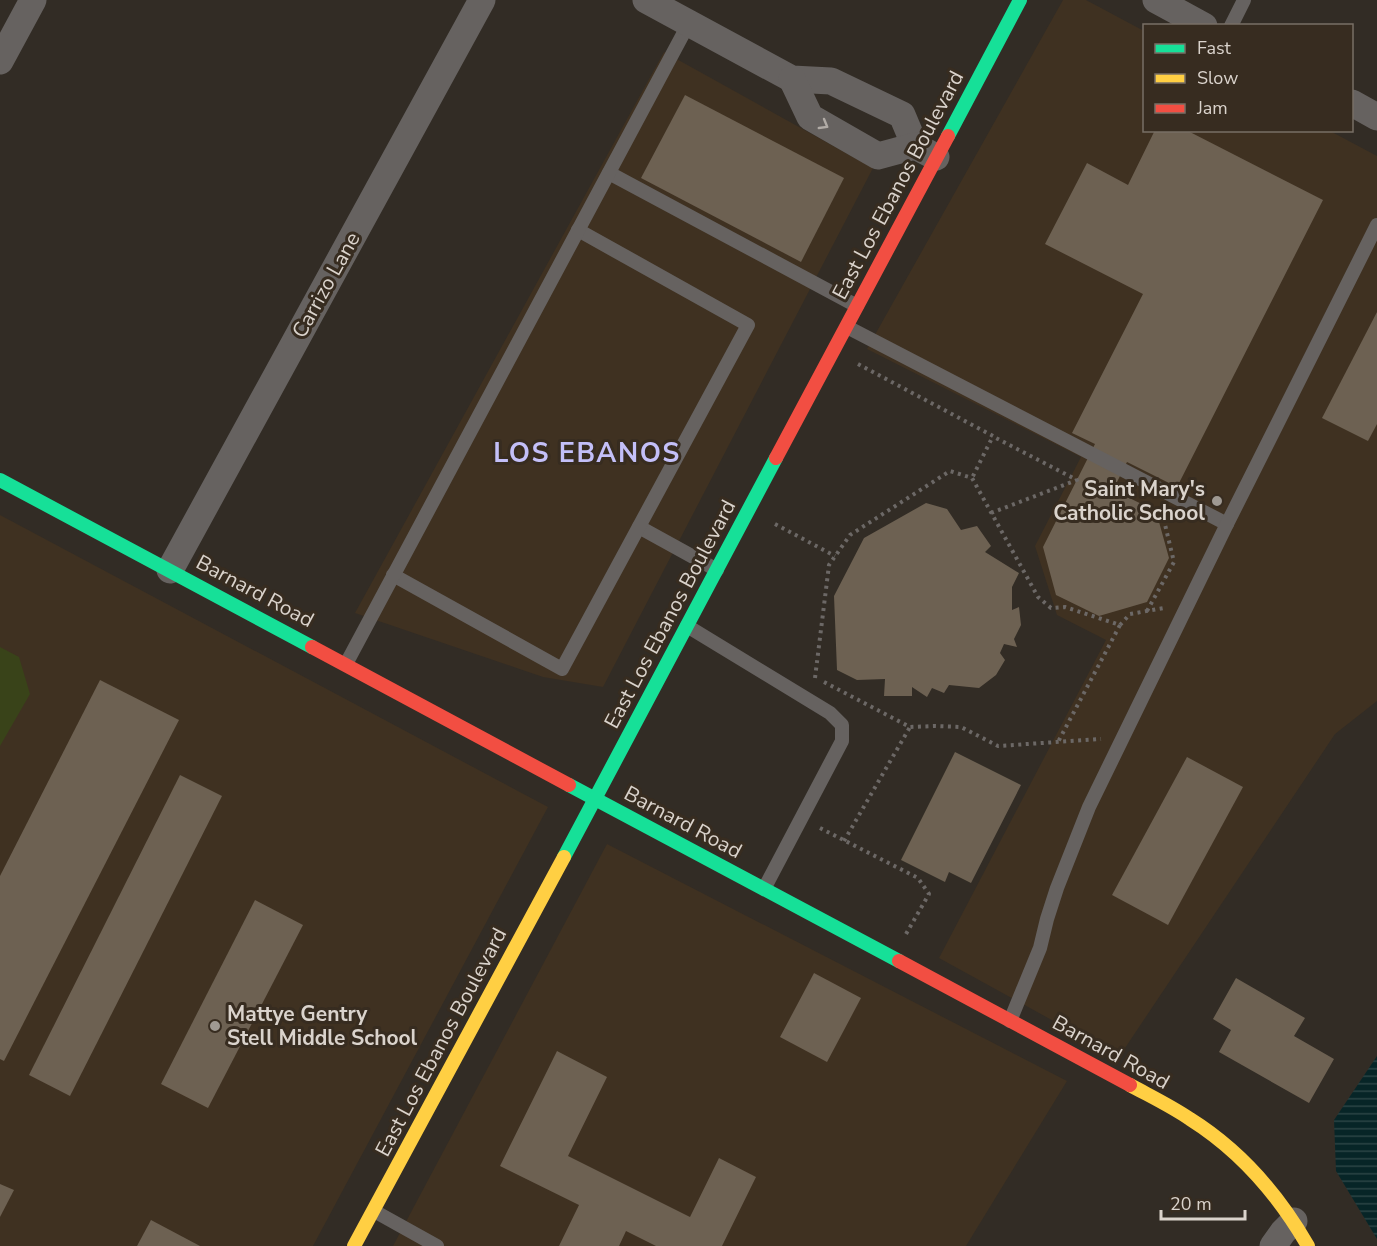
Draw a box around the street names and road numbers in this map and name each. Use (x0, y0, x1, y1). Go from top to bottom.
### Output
street label: East Los Ebanos Boulevard (826, 66, 970, 304)
street label: Carrizo Lane (285, 227, 367, 343)
street label: East Los Ebanos Boulevard (598, 495, 742, 733)
street label: Barnard Road (191, 548, 319, 634)
street label: Barnard Road (619, 779, 747, 865)
street label: East Los Ebanos Boulevard (369, 923, 513, 1161)
street label: Barnard Road (1047, 1008, 1175, 1096)

